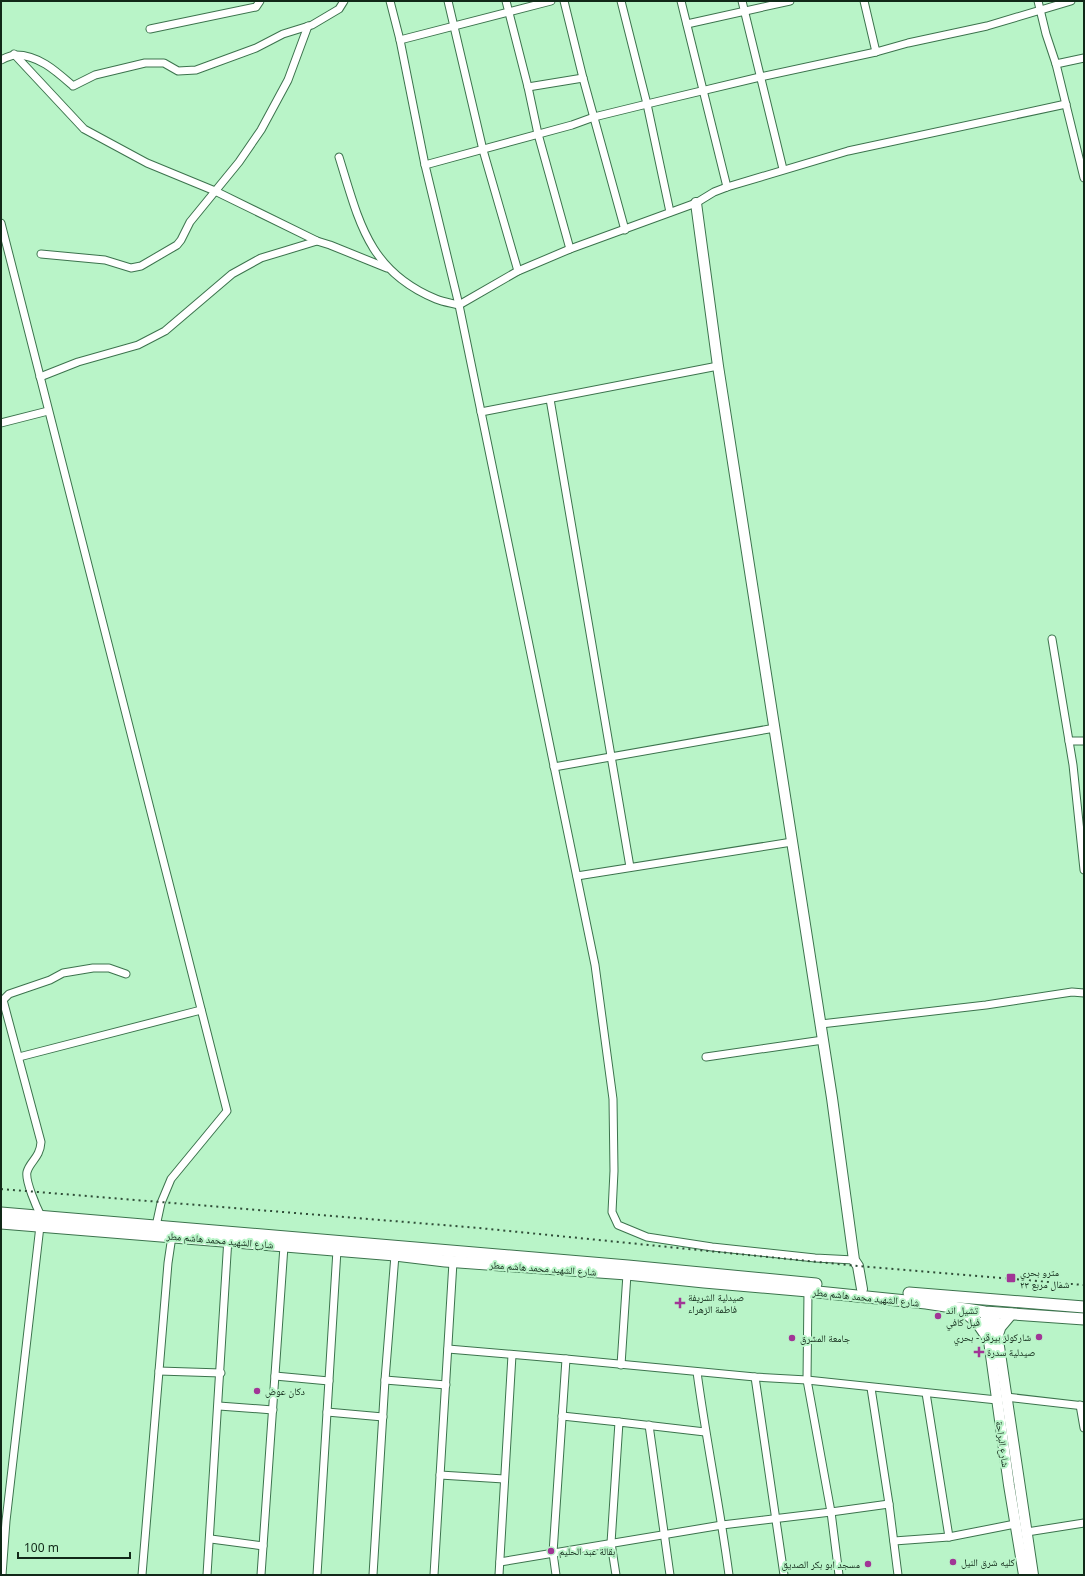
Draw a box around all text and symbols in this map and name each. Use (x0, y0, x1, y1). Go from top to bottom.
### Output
street label: شارع الشهيد محمد هاشم مطر (165, 1228, 274, 1253)
street label: شارع الشهيد محمد هاشم مطر (488, 1257, 597, 1280)
place label: مترو بحري شمال مربع ٢٣ (1020, 1265, 1070, 1291)
marker: مترو بحري شمال مربع ٢٣ (1005, 1272, 1017, 1284)
street label: شارع الشهيد محمد هاشم مطر (811, 1284, 920, 1311)
place label: صيدلية الشريفة فاطمة الزهراء (688, 1290, 744, 1316)
marker: صيدلية الشريفة فاطمة الزهراء (675, 1298, 685, 1308)
place label: تشيل اند فيل كافي (946, 1303, 980, 1331)
marker: تشيل اند فيل كافي (933, 1311, 943, 1321)
place label: شاركولز بيرقر - بحري (954, 1330, 1031, 1346)
place label: جامعة المشرق (800, 1331, 851, 1345)
marker: شاركولز بيرقر - بحري (1034, 1332, 1044, 1342)
marker: جامعة المشرق (787, 1333, 797, 1343)
place label: صيدلية سدرة (987, 1345, 1035, 1359)
marker: صيدلية سدرة (974, 1347, 984, 1357)
place label: دكان عوض (265, 1384, 305, 1398)
marker: دكان عوض (252, 1386, 262, 1396)
street label: شارع البراحة (993, 1420, 1013, 1468)
scale bar (18, 1534, 130, 1560)
text: 100 m (24, 1539, 59, 1556)
place label: بقالة عبد الحليم (559, 1544, 615, 1559)
marker: بقالة عبد الحليم (546, 1546, 556, 1556)
place label: كليه شرق النيل (961, 1555, 1015, 1569)
place label: مسجد ابو بكر الصديق (782, 1557, 860, 1571)
marker: كليه شرق النيل (948, 1557, 958, 1567)
marker: مسجد ابو بكر الصديق (863, 1559, 873, 1569)

